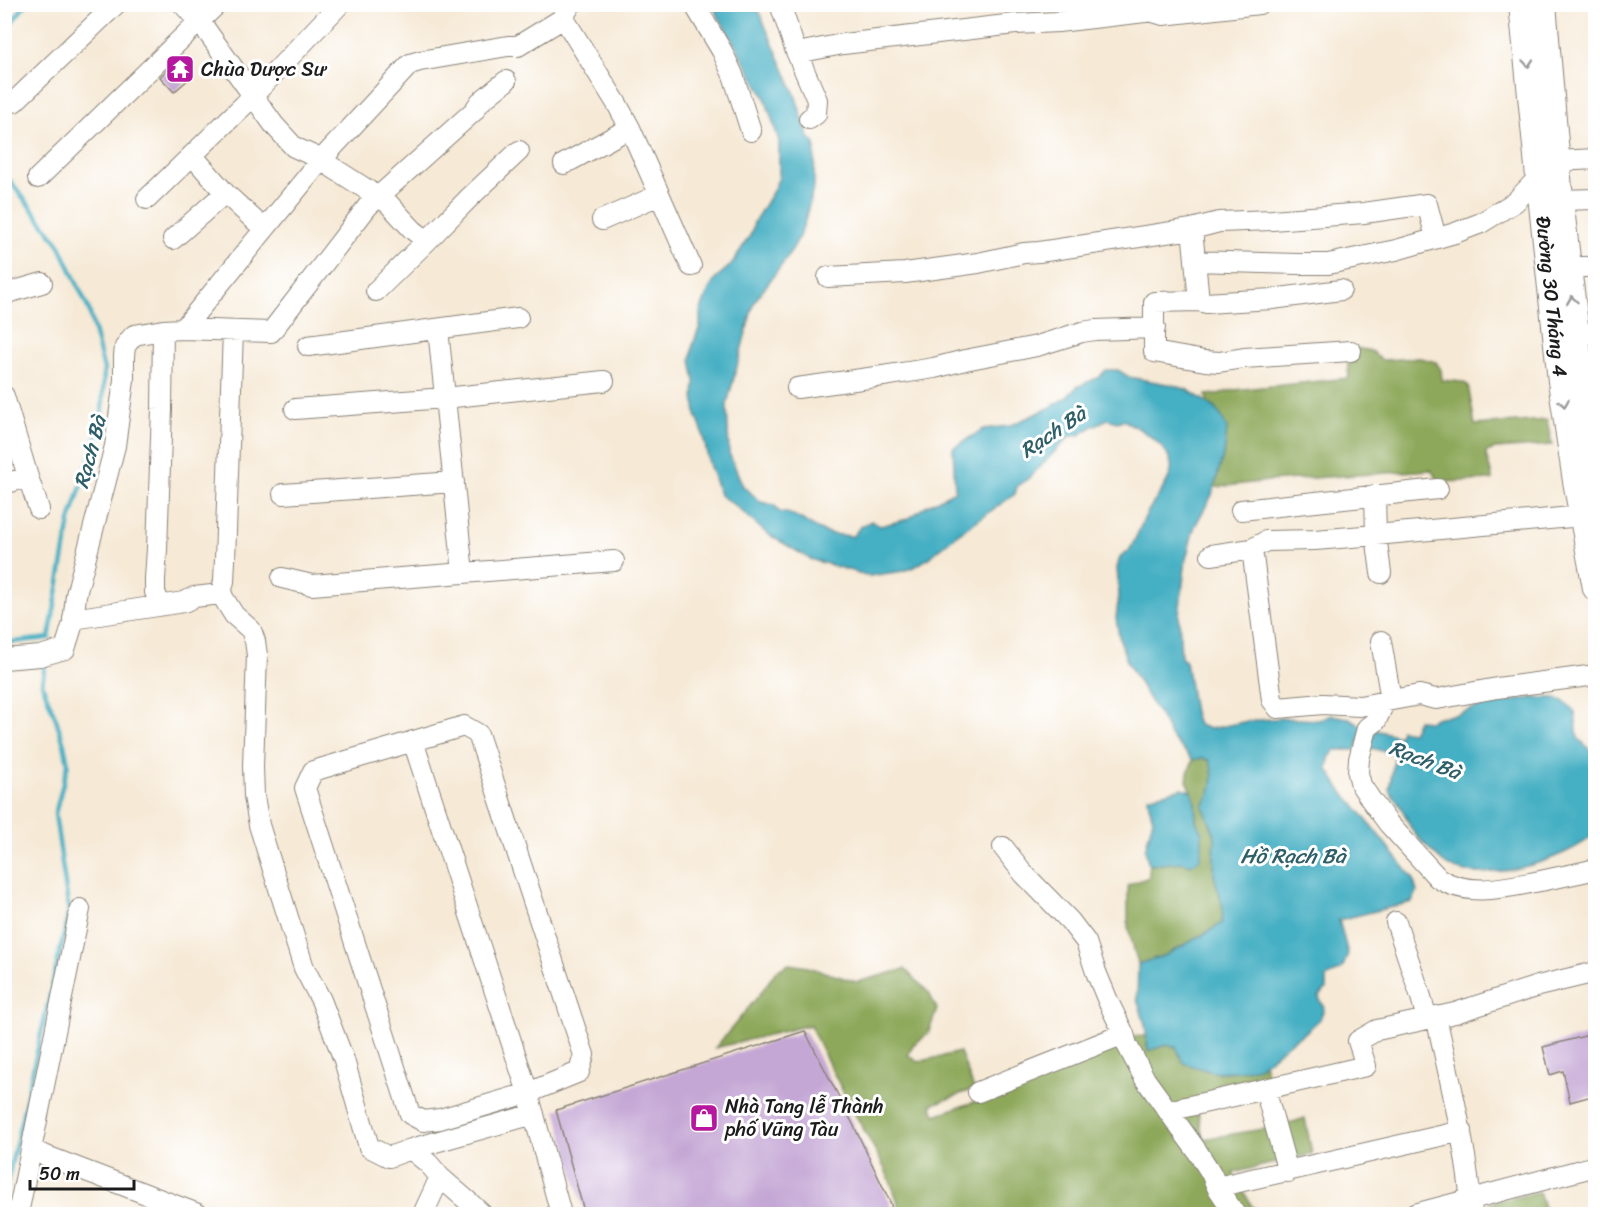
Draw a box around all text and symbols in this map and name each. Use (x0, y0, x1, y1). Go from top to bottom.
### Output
place label: Chùa Dược Sư (201, 52, 328, 87)
temple icon: Chùa Dược Sư (164, 53, 196, 85)
one-way arrow (1521, 58, 1534, 67)
street label: Đường 30 Tháng 4 (1526, 214, 1578, 379)
one-way arrow (1566, 296, 1579, 305)
water label: Rạch Bà (1012, 395, 1096, 468)
one-way arrow (1558, 398, 1570, 407)
water label: Rạch Bà (62, 410, 118, 493)
water label: Rạch Bà (1384, 729, 1468, 792)
water label: Hồ Rạch Bà (1240, 837, 1347, 875)
place label: Nhà Tang lễ Thành phố Vũng Tàu (724, 1089, 884, 1147)
shop icon: Nhà Tang lễ Thành phố Vũng Tàu (688, 1102, 720, 1134)
scale bar (30, 1153, 134, 1191)
text: 50 m (39, 1158, 80, 1190)

